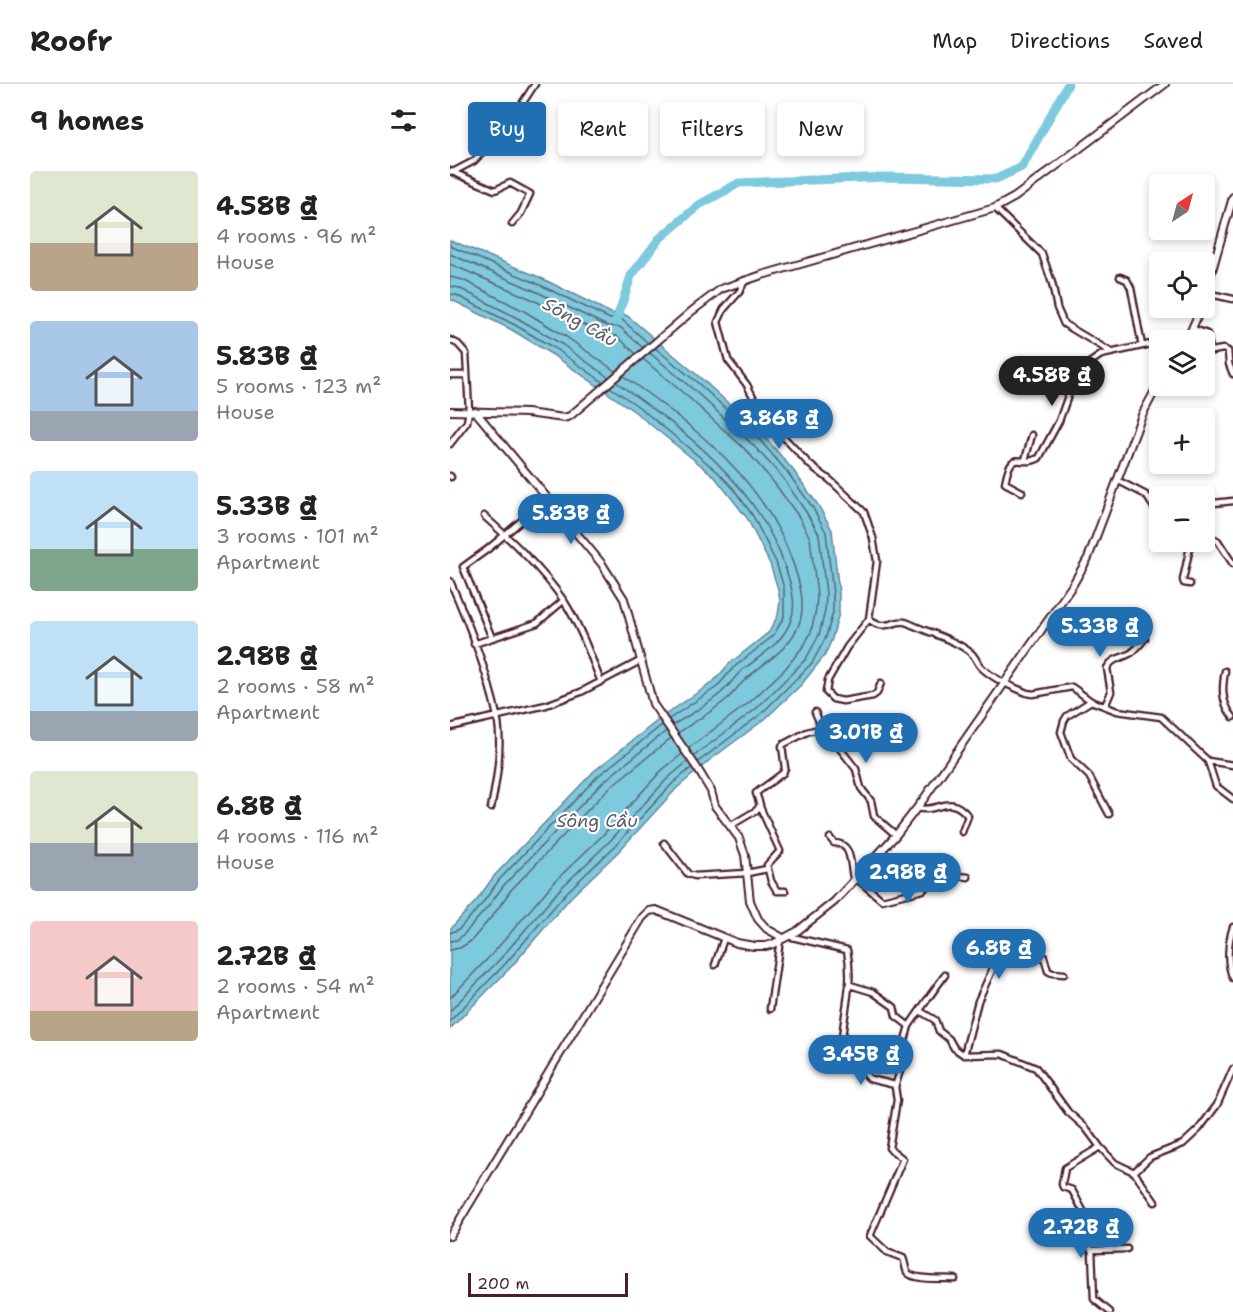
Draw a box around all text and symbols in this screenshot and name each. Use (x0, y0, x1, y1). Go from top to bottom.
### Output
text: Roofr (30, 22, 112, 60)
text: Map (932, 27, 977, 55)
text: Directions (1010, 27, 1110, 55)
text: Saved (1143, 27, 1203, 55)
chip: Buy (468, 102, 546, 156)
chip: Rent (558, 102, 648, 156)
chip: Filters (660, 102, 765, 156)
chip: New (777, 102, 864, 156)
text: 9 homes (30, 103, 144, 138)
icon: filters (387, 104, 420, 137)
north arrow (1149, 174, 1215, 240)
map controls (1149, 174, 1215, 552)
text: 4.58B ₫ (216, 188, 318, 223)
icon: home (78, 195, 150, 267)
text: 4 rooms · 96 m² (216, 223, 377, 249)
text: House (216, 249, 275, 275)
button: locate (1149, 252, 1215, 318)
water label: Sông Cầu (539, 292, 621, 352)
button: layers (1149, 330, 1215, 396)
text: 5.83B ₫ (216, 338, 318, 373)
icon: home (78, 345, 150, 417)
pin: 4.58B ₫ (997, 356, 1107, 407)
text: 4.58B ₫ (1013, 362, 1091, 388)
text: 5 rooms · 123 m² (216, 373, 382, 399)
text: House (216, 399, 275, 425)
pin: 3.86B ₫ (724, 399, 834, 450)
text: 3.86B ₫ (739, 405, 819, 431)
button: + (1149, 408, 1215, 474)
button: − (1149, 486, 1215, 552)
text: 5.33B ₫ (216, 488, 317, 523)
pin: 5.83B ₫ (516, 494, 626, 545)
icon: home (78, 495, 150, 567)
text: 5.83B ₫ (532, 500, 610, 526)
text: 3 rooms · 101 m² (216, 523, 379, 549)
text: Apartment (216, 549, 320, 575)
pin: 5.33B ₫ (1045, 607, 1155, 658)
text: 5.33B ₫ (1061, 613, 1139, 639)
text: 2.98B ₫ (216, 638, 318, 673)
icon: home (78, 645, 150, 717)
text: 2 rooms · 58 m² (216, 673, 375, 699)
text: Apartment (216, 699, 320, 725)
pin: 3.01B ₫ (811, 713, 921, 764)
text: 3.01B ₫ (829, 719, 903, 745)
text: 6.8B ₫ (216, 788, 302, 823)
icon: home (78, 795, 150, 867)
water label: Sông Cầu (556, 809, 638, 833)
text: 4 rooms · 116 m² (216, 823, 378, 849)
text: House (216, 849, 275, 875)
pin: 2.98B ₫ (853, 853, 963, 904)
text: 2.98B ₫ (869, 859, 947, 885)
pin: 6.8B ₫ (950, 929, 1048, 980)
text: 6.8B ₫ (966, 935, 1032, 961)
text: 2.72B ₫ (216, 938, 316, 973)
icon: home (78, 945, 150, 1017)
text: 2 rooms · 54 m² (216, 973, 375, 999)
text: Apartment (216, 999, 320, 1025)
pin: 3.45B ₫ (806, 1035, 916, 1086)
text: 3.45B ₫ (822, 1041, 900, 1067)
pin: 2.72B ₫ (1026, 1208, 1136, 1259)
text: 2.72B ₫ (1042, 1214, 1120, 1240)
scale bar (468, 1270, 628, 1298)
text: 200 m (477, 1273, 529, 1294)

